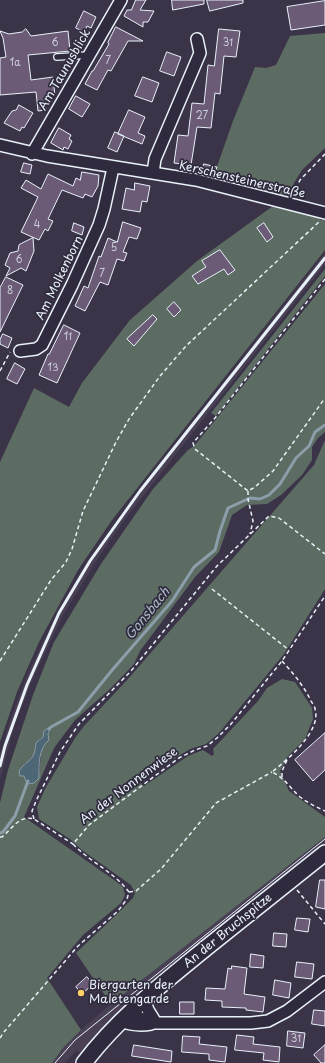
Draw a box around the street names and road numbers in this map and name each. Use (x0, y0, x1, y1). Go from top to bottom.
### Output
street label: Am Taunusblick (36, 27, 94, 113)
street label: Kerschensteinerstraße (178, 158, 306, 202)
street label: Am Molkenborn (33, 234, 87, 322)
street label: An der Nonnenwiese (77, 745, 181, 827)
street label: An der Bruchspitze (181, 891, 275, 971)

